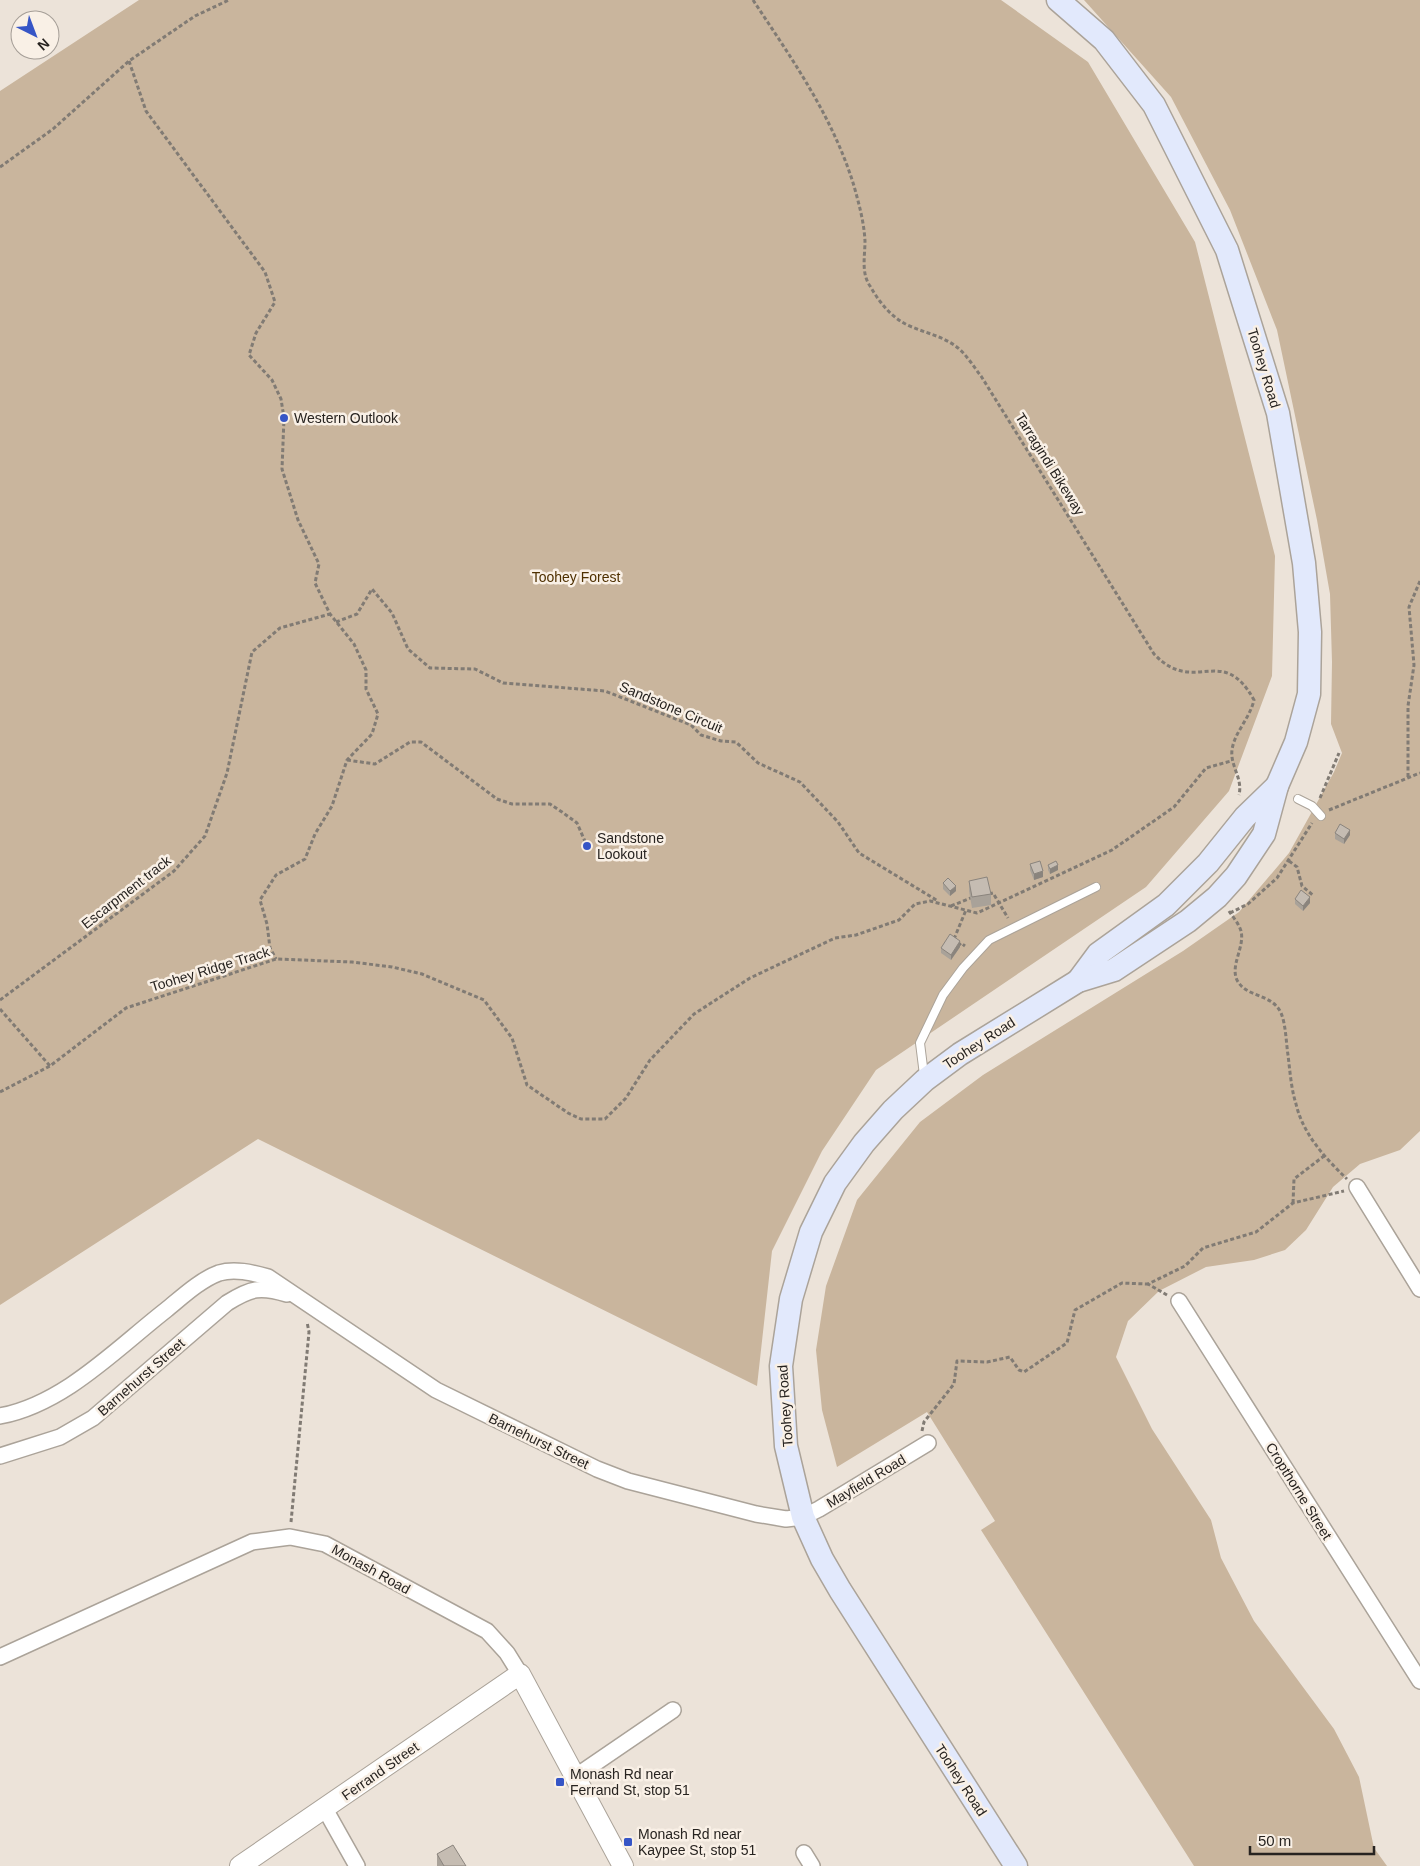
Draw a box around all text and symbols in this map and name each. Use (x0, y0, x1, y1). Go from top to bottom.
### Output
north arrow (10, 10, 60, 60)
text: N (35, 35, 53, 54)
street label: Toohey Road (1244, 326, 1284, 410)
place label: Western Outlook (294, 410, 399, 426)
street label: Tarragindi Bikeway (1012, 410, 1088, 518)
marker: Western Outlook (278, 412, 290, 424)
park label: Toohey Forest (532, 569, 620, 585)
street label: Sandstone Circuit (617, 678, 725, 736)
place label: Sandstone Lookout (597, 830, 664, 862)
marker: Sandstone Lookout (581, 840, 593, 852)
street label: Escarpment track (78, 852, 175, 932)
street label: Toohey Ridge Track (148, 943, 272, 995)
street label: Toohey Road (940, 1014, 1018, 1072)
street label: Barnehurst Street (94, 1335, 188, 1419)
street label: Toohey Road (774, 1364, 796, 1448)
street label: Barnehurst Street (486, 1410, 592, 1472)
street label: Cropthorne Street (1263, 1440, 1335, 1543)
street label: Mayfield Road (824, 1451, 908, 1511)
street label: Monash Road (329, 1541, 413, 1597)
street label: Ferrand Street (338, 1738, 422, 1803)
street label: Toohey Road (932, 1741, 990, 1819)
place label: Monash Rd near Ferrand St, stop 51 (570, 1766, 690, 1798)
marker: Monash Rd near Ferrand St, stop 51 (554, 1776, 566, 1788)
scale bar (1250, 1824, 1374, 1856)
place label: Monash Rd near Kaypee St, stop 51 (638, 1826, 757, 1858)
text: 50 m (1258, 1832, 1291, 1849)
marker: Monash Rd near Kaypee St, stop 51 (622, 1836, 634, 1848)

